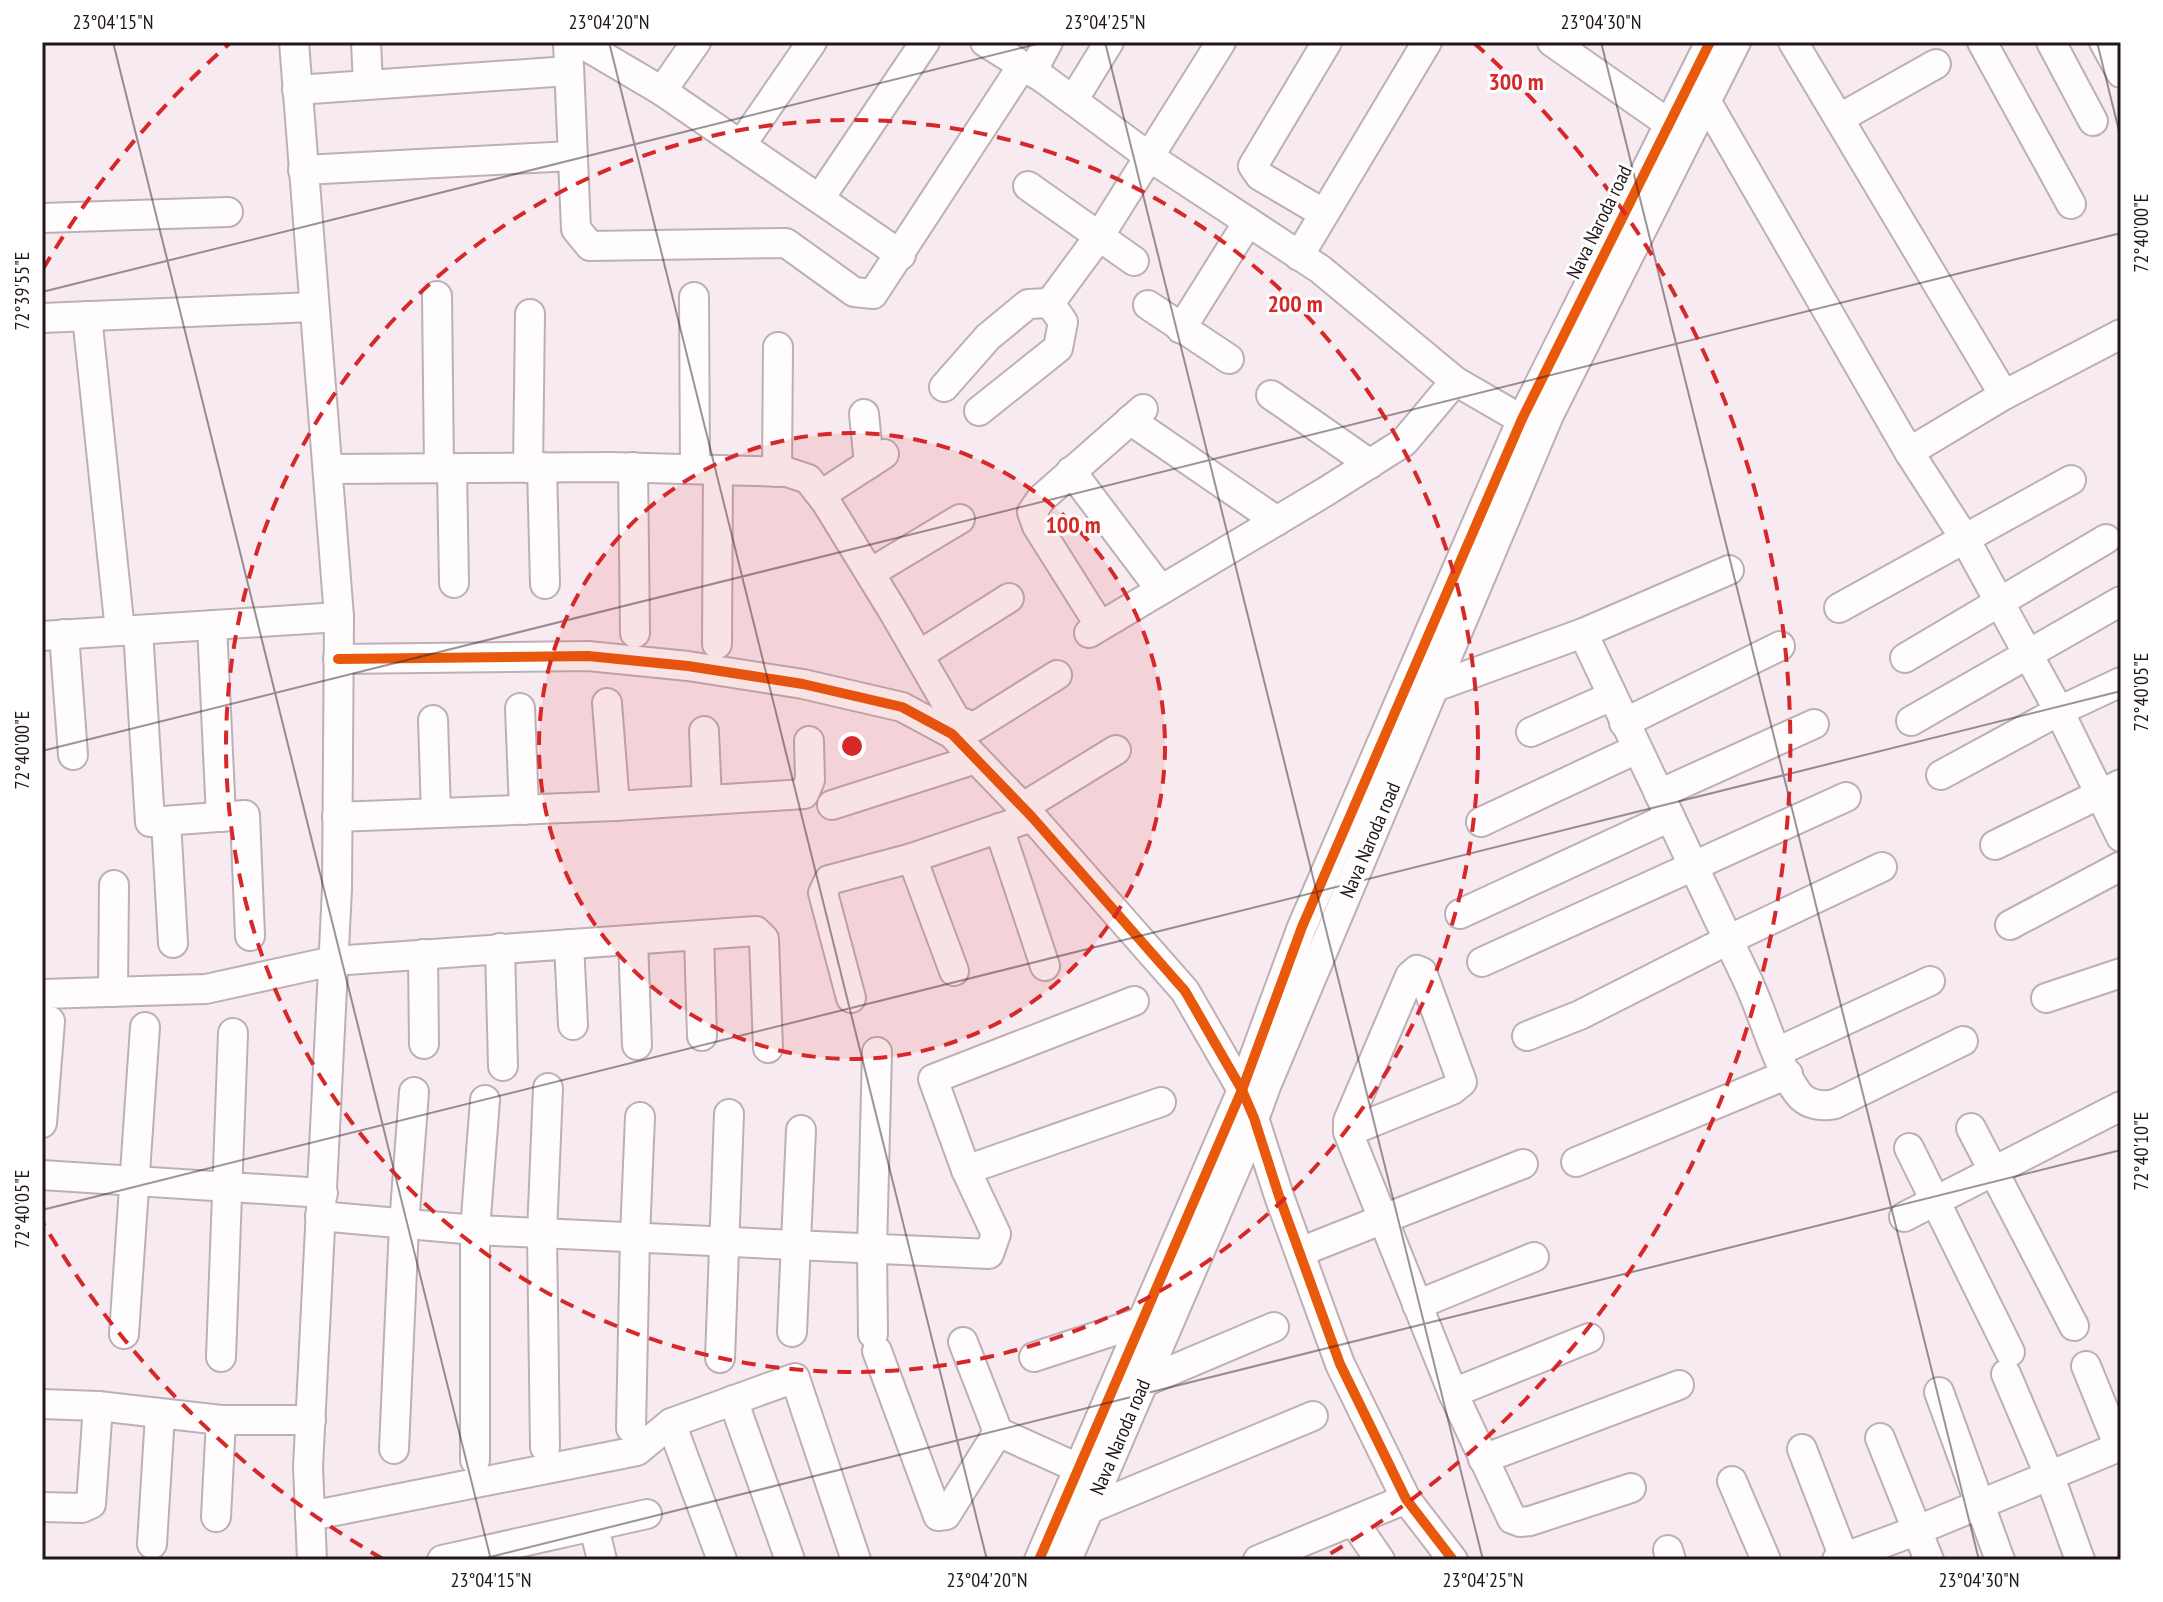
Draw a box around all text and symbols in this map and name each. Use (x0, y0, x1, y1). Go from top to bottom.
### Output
text: 23°04'15"N (73, 9, 153, 35)
text: 23°04'20"N (569, 9, 649, 35)
text: 23°04'25"N (1065, 9, 1145, 35)
text: 23°04'30"N (1561, 9, 1641, 35)
text: 300 m (1488, 66, 1544, 97)
street label: Nava Naroda road (1560, 161, 1638, 283)
text: 72°40'00"E (2128, 194, 2154, 272)
text: 72°39'55"E (9, 252, 35, 330)
text: 200 m (1267, 288, 1323, 319)
text: 100 m (1045, 509, 1101, 540)
text: 72°40'05"E (2128, 653, 2154, 731)
text: 72°40'00"E (9, 711, 35, 789)
centre of rings (838, 732, 866, 760)
street label: Nava Naroda road (1334, 778, 1406, 902)
text: 72°40'10"E (2128, 1112, 2154, 1190)
text: 72°40'05"E (9, 1170, 35, 1248)
street label: Nava Naroda road (1084, 1375, 1156, 1499)
text: 23°04'15"N (451, 1567, 531, 1593)
text: 23°04'20"N (947, 1567, 1027, 1593)
text: 23°04'25"N (1443, 1567, 1523, 1593)
text: 23°04'30"N (1939, 1567, 2019, 1593)

